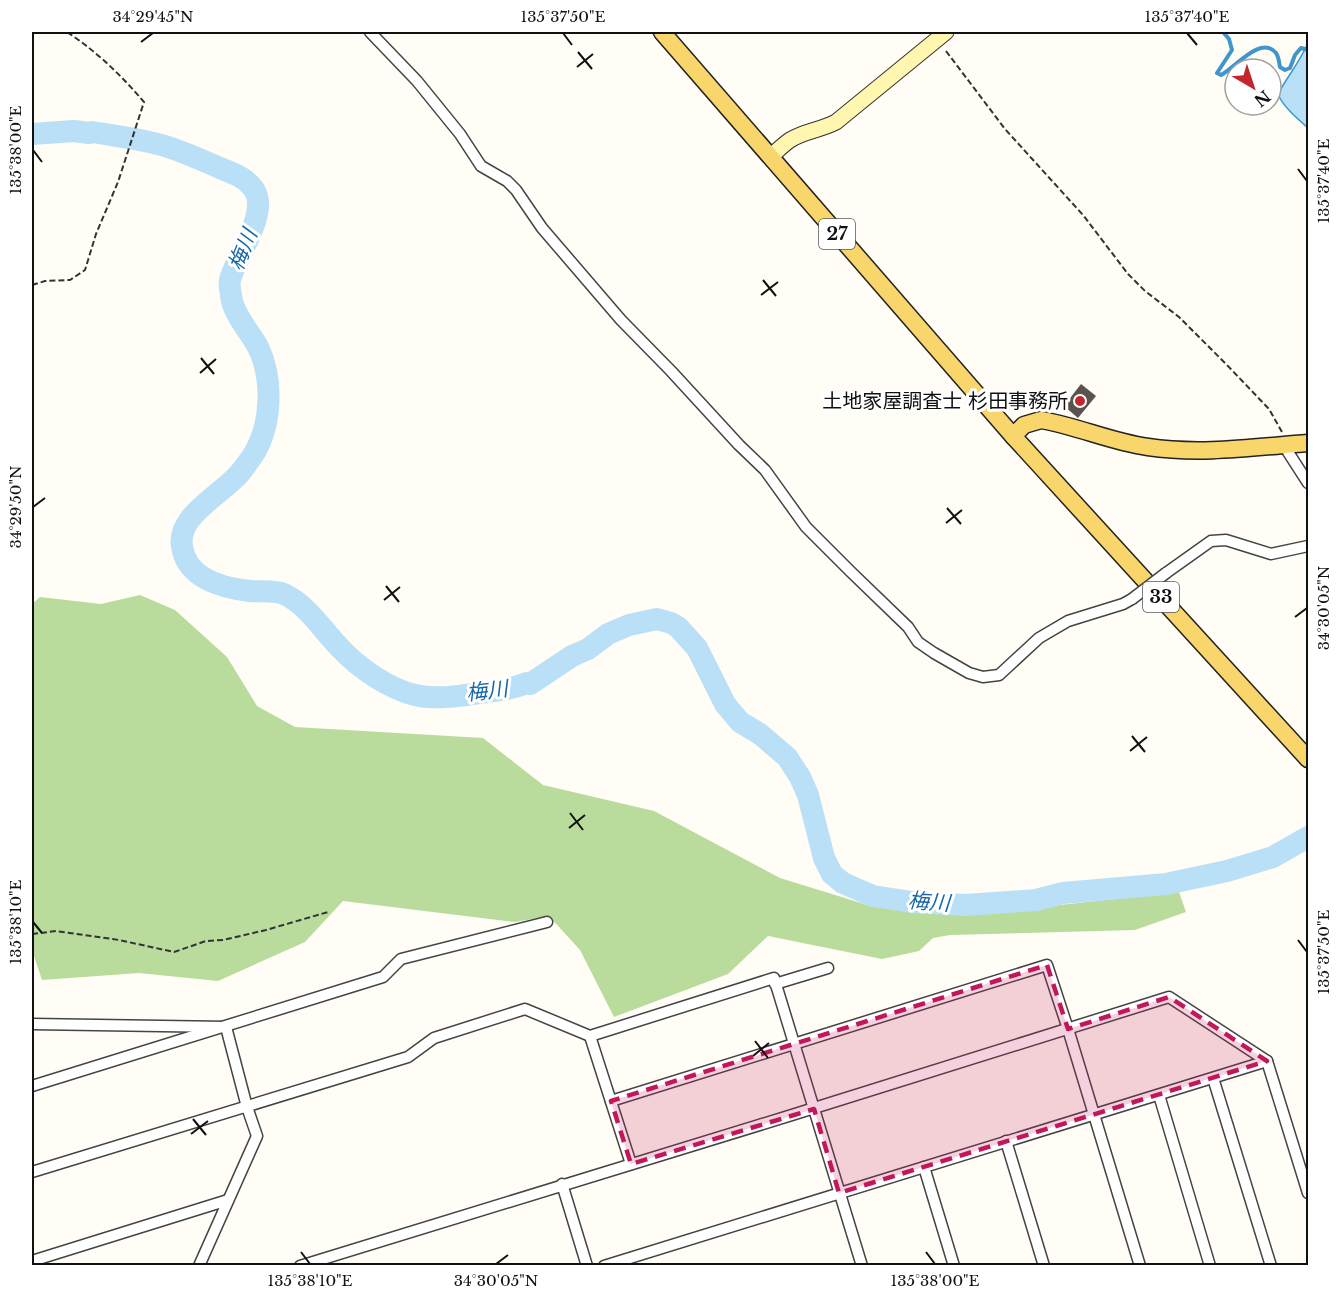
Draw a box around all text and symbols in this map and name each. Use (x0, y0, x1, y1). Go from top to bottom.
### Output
text: 34°29'45"N (113, 7, 193, 26)
text: 135°37'50"E (521, 7, 606, 26)
text: 135°37'40"E (1145, 7, 1230, 26)
north arrow (1223, 57, 1283, 117)
text: N (1250, 86, 1275, 111)
text: 135°38'00"E (6, 105, 25, 195)
text: 135°37'40"E (1314, 138, 1333, 223)
road number: 27 (819, 219, 855, 249)
water label: 梅川 (223, 224, 264, 274)
place label: 土地家屋調査士 杉田事務所 (822, 389, 1068, 413)
marker: 土地家屋調査士 杉田事務所 (1073, 394, 1087, 408)
text: 34°29'50"N (6, 466, 25, 549)
text: 34°30'05"N (1314, 566, 1333, 650)
road number: 33 (1143, 582, 1179, 612)
water label: 梅川 (465, 675, 511, 706)
text: 135°38'10"E (6, 879, 25, 965)
water label: 梅川 (907, 888, 953, 917)
text: 135°37'50"E (1314, 909, 1333, 994)
text: 135°38'10"E (268, 1271, 353, 1290)
text: 34°30'05"N (454, 1271, 538, 1290)
text: 135°38'00"E (890, 1271, 980, 1290)

